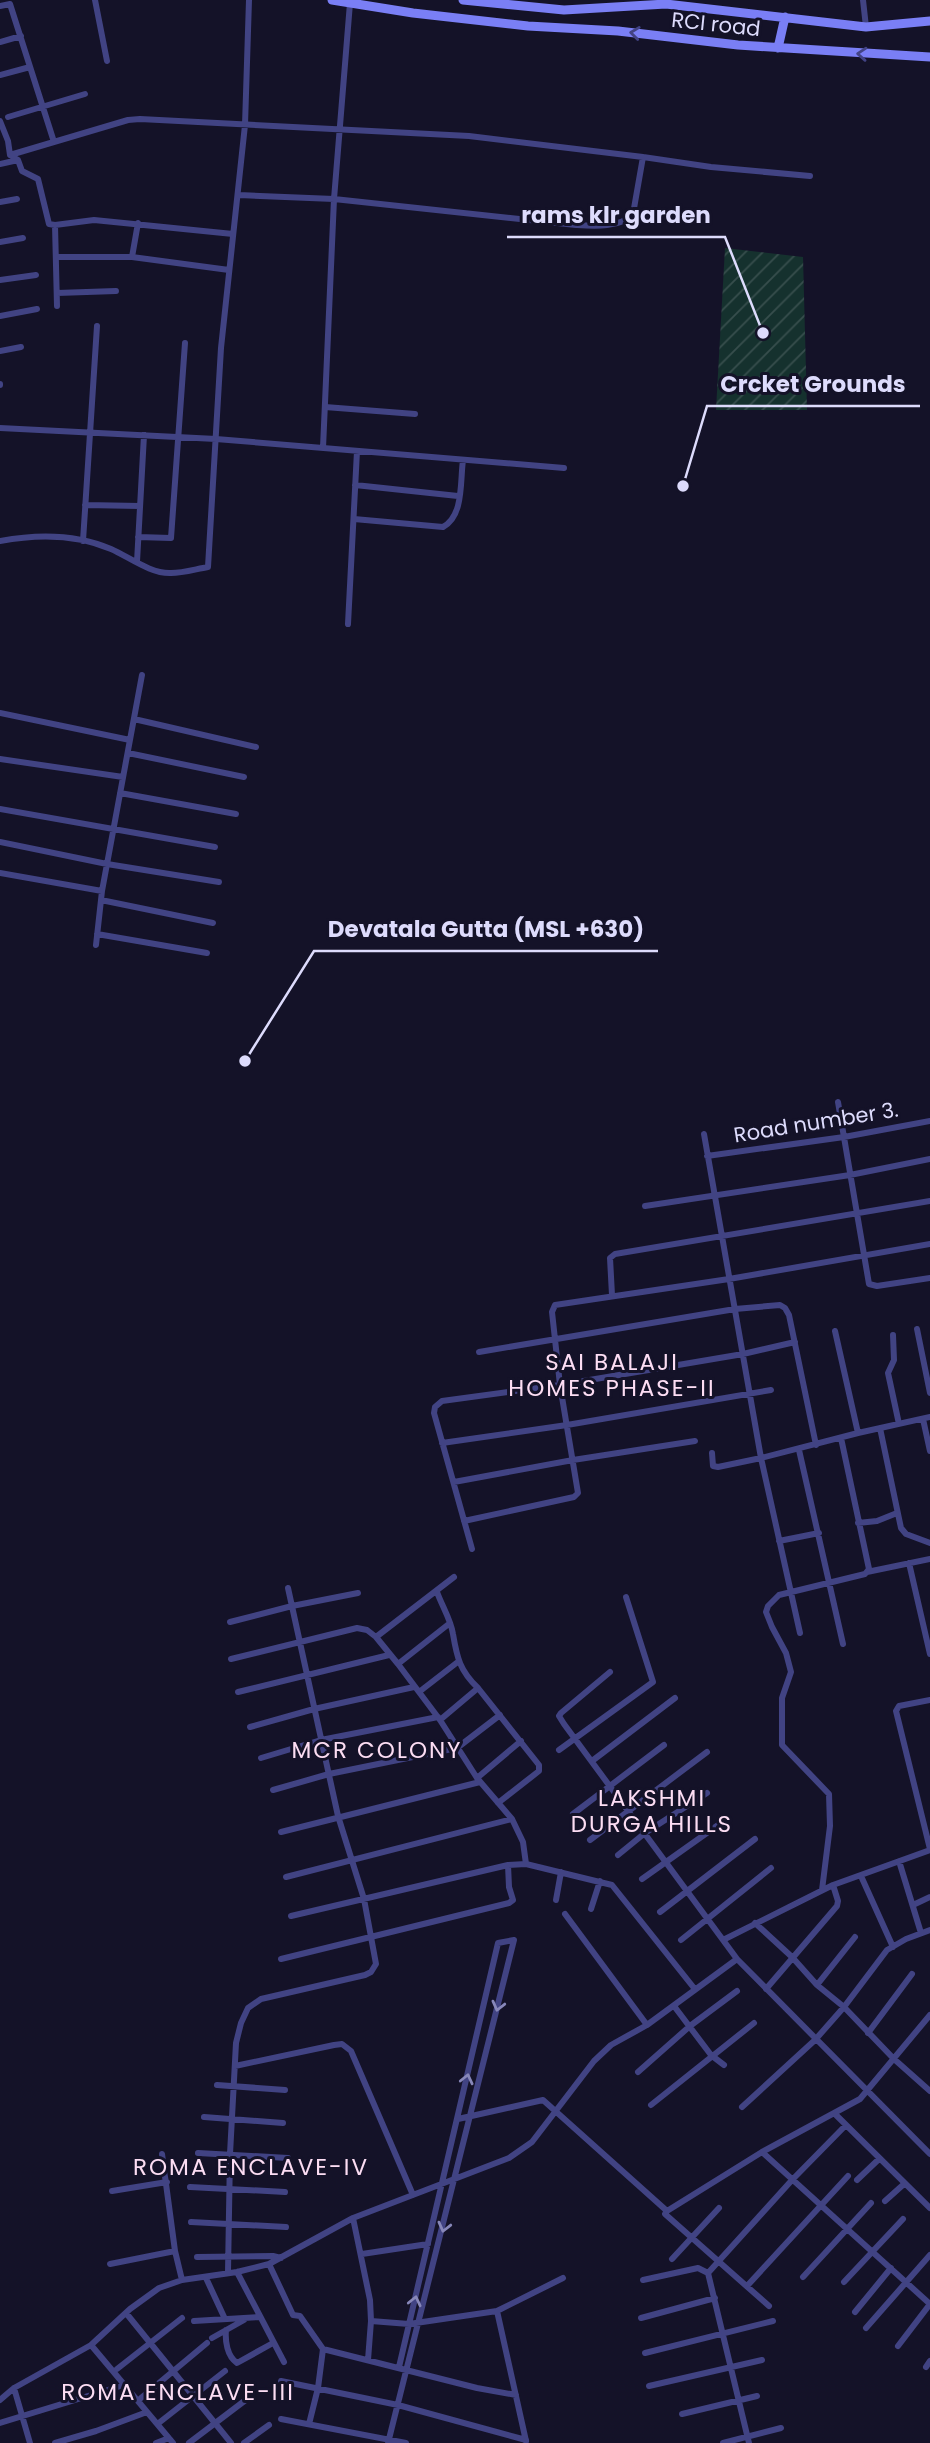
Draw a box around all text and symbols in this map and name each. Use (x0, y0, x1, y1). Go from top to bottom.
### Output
street label: RCI road (670, 5, 762, 43)
one-way arrow (629, 26, 641, 41)
one-way arrow (856, 46, 867, 61)
callout: rams klr garden (507, 193, 725, 237)
text: rams klr garden (521, 199, 711, 231)
callout: Crcket Grounds (707, 362, 920, 406)
text: Crcket Grounds (720, 368, 906, 400)
callout: Devatala Gutta (MSL +630) (314, 907, 658, 951)
text: Devatala Gutta (MSL +630) (328, 913, 644, 945)
street label: Road number 3. (732, 1095, 900, 1149)
district label: SAI BALAJI HOMES PHASE-II (508, 1346, 716, 1404)
district label: MCR COLONY (291, 1734, 463, 1766)
district label: LAKSHMI DURGA HILLS (571, 1782, 733, 1840)
one-way arrow (492, 2000, 506, 2012)
one-way arrow (459, 2074, 473, 2086)
district label: ROMA ENCLAVE-IV (133, 2151, 369, 2183)
one-way arrow (438, 2221, 452, 2233)
one-way arrow (406, 2295, 421, 2307)
district label: ROMA ENCLAVE-III (61, 2376, 295, 2408)

